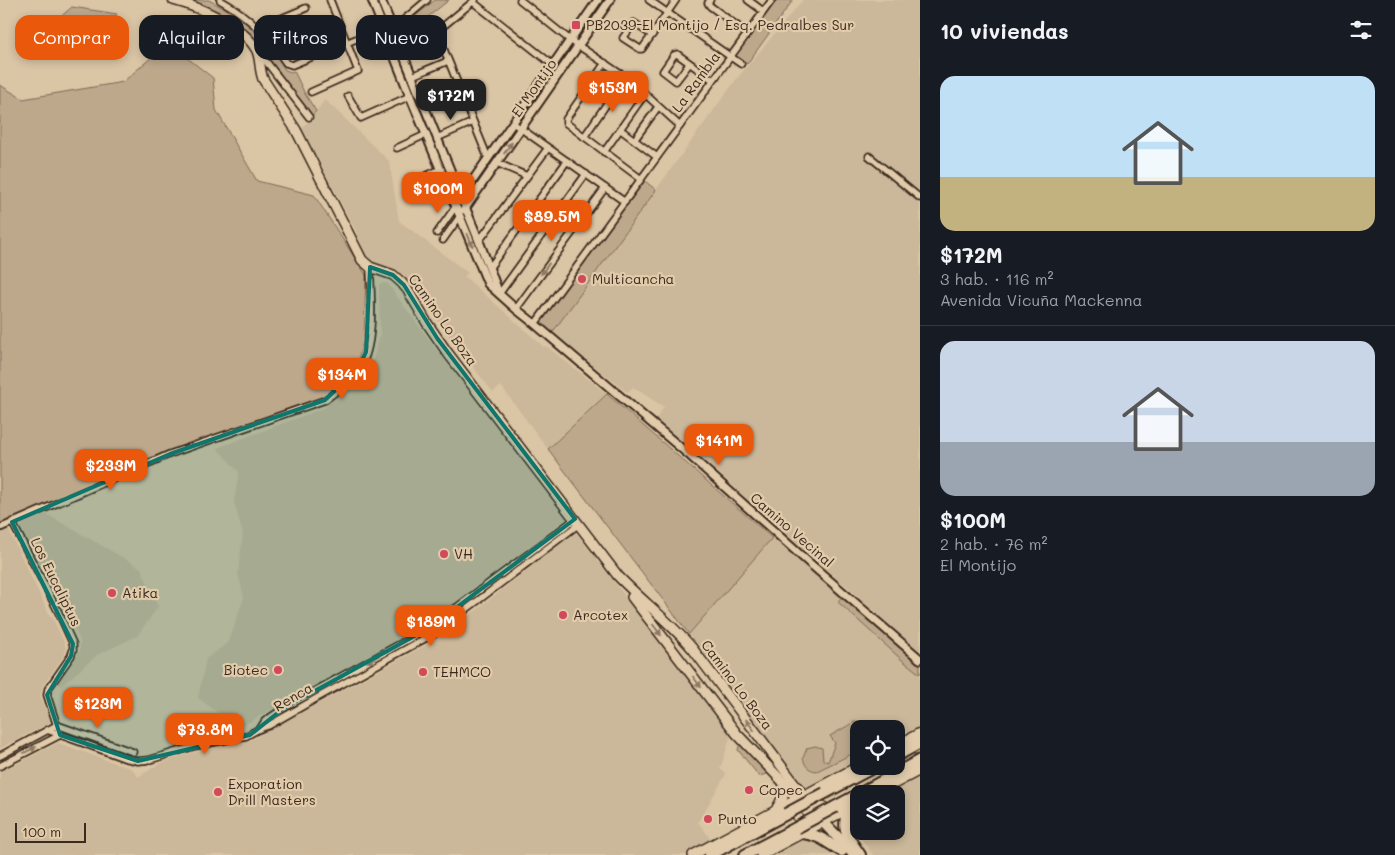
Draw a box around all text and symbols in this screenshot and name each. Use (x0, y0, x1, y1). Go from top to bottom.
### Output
chip: Comprar (15, 15, 129, 60)
chip: Alquilar (139, 15, 244, 60)
chip: Filtros (254, 15, 346, 60)
chip: Nuevo (356, 15, 447, 60)
place label: PB2039-El Montijo / Esq. Pedralbes Sur (586, 15, 854, 34)
icon: filters (1347, 16, 1375, 44)
text: 10 viviendas (940, 17, 1069, 44)
marker: PB2039-El Montijo / Esq. Pedralbes Sur (570, 19, 582, 31)
street label: La Rambla (667, 48, 724, 116)
street label: El Montijo (507, 55, 560, 120)
pin: $153M (578, 70, 648, 113)
text: $153M (589, 76, 637, 97)
pin: $172M (416, 78, 486, 121)
text: $172M (427, 84, 475, 105)
icon: home (1113, 108, 1203, 198)
one-way arrow (503, 141, 513, 154)
pin: $100M (403, 172, 473, 214)
text: $100M (413, 177, 463, 198)
pin: $89.5M (511, 200, 593, 242)
text: $89.5M (524, 205, 580, 226)
one-way arrow (466, 233, 474, 247)
text: $172M (940, 241, 1003, 268)
one-way arrow (540, 262, 550, 276)
text: 3 hab. · 116 m² (940, 268, 1054, 289)
place label: Multicancha (592, 269, 674, 288)
street label: Camino Lo Boza (405, 270, 482, 370)
marker: Multicancha (576, 273, 588, 285)
text: Avenida Vicuña Mackenna (940, 289, 1142, 310)
pin: $134M (307, 358, 377, 400)
text: $134M (317, 363, 367, 384)
icon: home (1113, 374, 1203, 464)
pin: $141M (684, 424, 754, 466)
text: $141M (695, 429, 743, 450)
pin: $233M (76, 448, 146, 491)
text: $233M (86, 454, 136, 475)
street label: Camino Vecinal (747, 488, 838, 571)
text: $100M (940, 506, 1006, 533)
text: 2 hab. · 76 m² (940, 533, 1048, 554)
street label: Los Eucaliptus (27, 534, 86, 629)
place label: VH (454, 544, 473, 563)
marker: VH (438, 548, 450, 560)
one-way arrow (515, 553, 529, 563)
text: El Montijo (940, 554, 1016, 575)
place label: Atika (122, 583, 158, 602)
marker: Atika (106, 587, 118, 599)
pin: $189M (396, 604, 466, 647)
place label: Arcotex (573, 605, 628, 624)
marker: Arcotex (557, 609, 569, 621)
text: $189M (406, 610, 456, 631)
one-way arrow (652, 623, 662, 637)
street label: Camino Lo Boza (697, 636, 778, 734)
one-way arrow (366, 655, 381, 663)
place label: Biotec (224, 660, 268, 679)
place label: TEHMCO (433, 662, 491, 681)
marker: Biotec (272, 664, 284, 676)
marker: TEHMCO (417, 666, 429, 678)
one-way arrow (692, 675, 702, 689)
street label: Renca (270, 678, 316, 715)
pin: $123M (63, 686, 133, 729)
text: $123M (74, 692, 122, 713)
pin: $73.8M (164, 712, 246, 755)
text: $73.8M (177, 718, 233, 739)
one-way arrow (745, 718, 755, 732)
map controls (850, 720, 905, 840)
button: locate (850, 720, 905, 775)
one-way arrow (23, 746, 37, 754)
place label: Exporation Drill Masters (228, 774, 316, 809)
place label: Copec (759, 780, 803, 799)
marker: Copec (743, 784, 755, 796)
button: layers (850, 785, 905, 840)
marker: Exporation Drill Masters (212, 786, 224, 798)
place label: Punto (718, 809, 756, 828)
marker: Punto (702, 813, 714, 825)
scale bar (15, 820, 86, 843)
text: 100 m (22, 822, 61, 841)

